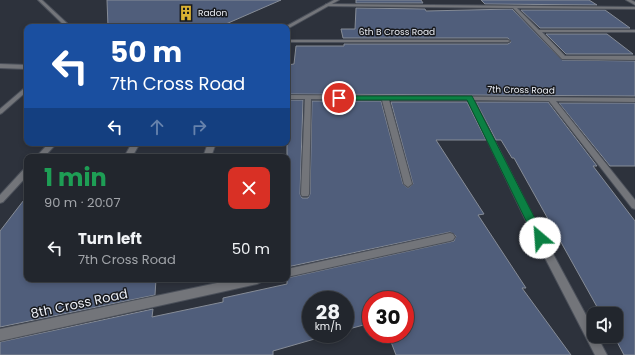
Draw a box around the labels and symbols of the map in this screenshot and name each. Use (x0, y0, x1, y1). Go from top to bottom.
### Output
building icon: Radon (177, 4, 195, 22)
place label: Radon (198, 7, 227, 19)
street label: 6th B Cross Road (359, 26, 435, 38)
pin (322, 81, 356, 115)
street label: 7th Cross Road (487, 83, 555, 97)
position arrow (519, 217, 561, 259)
street label: 8th Cross Road (29, 284, 129, 323)
speed limit sign: 30 (362, 291, 414, 343)

